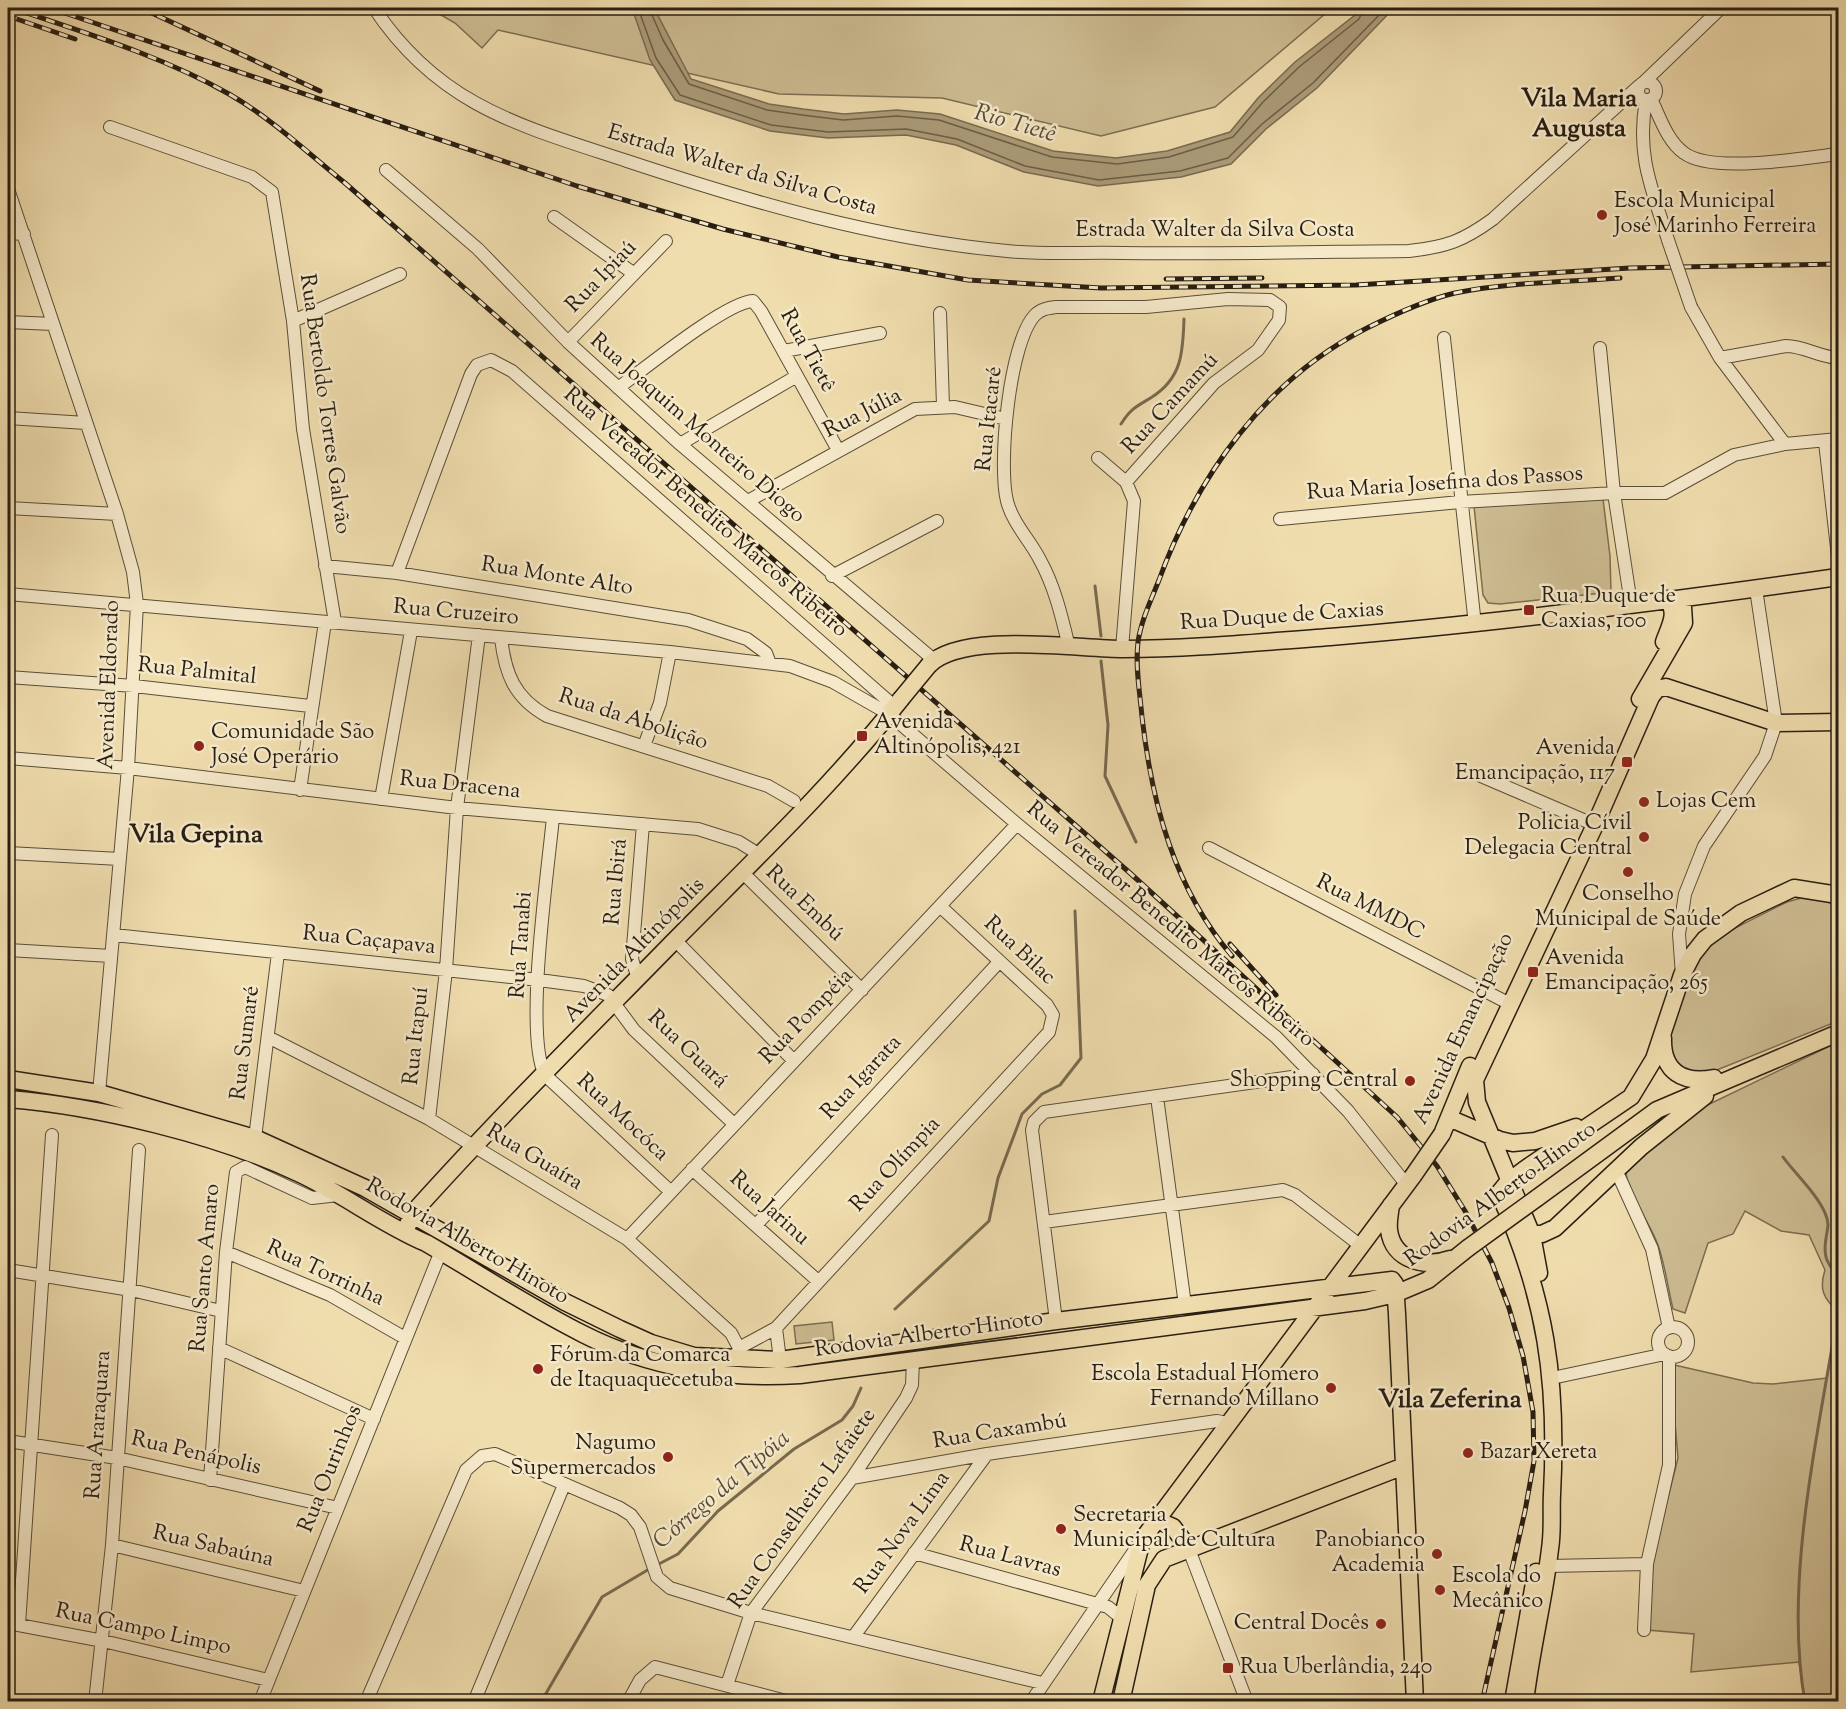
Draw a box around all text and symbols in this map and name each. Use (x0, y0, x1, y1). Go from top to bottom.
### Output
district label: Vila Maria Augusta (1521, 81, 1637, 148)
water label: Rio Tietê (970, 96, 1060, 152)
street label: Estrada Walter da Silva Costa (603, 117, 881, 225)
place label: Escola Municipal José Marinho Ferreira (1613, 186, 1816, 243)
marker: Escola Municipal José Marinho Ferreira (1595, 208, 1609, 222)
street label: Estrada Walter da Silva Costa (1075, 215, 1355, 247)
street label: Rua Ipiaú (559, 233, 645, 321)
street label: Rua Bertoldo Torres Galvão (290, 272, 358, 536)
street label: Rua Tietê (771, 303, 843, 399)
street label: Rua Joaquim Monteiro Diogo (582, 326, 812, 532)
street label: Rua Camamú (1115, 346, 1227, 462)
street label: Rua Itacaré (969, 365, 1011, 473)
street label: Rua Vereador Benedito Marcos Ribeiro (556, 380, 854, 646)
street label: Rua Júlia (818, 381, 908, 447)
street label: Rua Maria Josefina dos Passos (1306, 458, 1584, 510)
street label: Rua Monte Alto (479, 549, 635, 605)
place label: Rua Duque de Caxias, 100 (1541, 581, 1676, 638)
street label: Rua Cruzeiro (392, 592, 520, 634)
street label: Rua Duque de Caxias (1179, 594, 1385, 640)
street label: Avenida Eldorado (91, 600, 129, 770)
marker: Rua Duque de Caxias, 100 (1522, 603, 1536, 617)
street label: Rua Palmital (136, 650, 258, 694)
street label: Rua da Abolição (554, 681, 712, 759)
place label: Avenida Altinópolis, 421 (874, 707, 1021, 764)
place label: Comunidade São José Operário (210, 717, 374, 774)
marker: Avenida Altinópolis, 421 (855, 729, 869, 743)
place label: Avenida Emancipação, 117 (1455, 733, 1615, 790)
marker: Comunidade São José Operário (192, 739, 206, 753)
marker: Avenida Emancipação, 117 (1620, 755, 1634, 769)
street label: Rua Dracena (398, 764, 522, 808)
place label: Lojas Cem (1656, 786, 1756, 818)
street label: Rua Vereador Benedito Marcos Ribeiro (1019, 794, 1321, 1056)
marker: Lojas Cem (1637, 795, 1651, 809)
place label: Policia Cívil Delegacia Central (1464, 808, 1632, 865)
district label: Vila Gepina (129, 817, 263, 854)
marker: Policia Cívil Delegacia Central (1637, 830, 1651, 844)
street label: Rua Ibirá (597, 837, 637, 927)
street label: Rua Embú (757, 858, 851, 950)
marker: Conselho Municipal de Saúde (1621, 865, 1635, 879)
street label: Rua MMDC (1310, 867, 1430, 949)
street label: Avenida Altinópolis (557, 871, 713, 1031)
place label: Conselho Municipal de Saúde (1535, 879, 1721, 936)
street label: Rua Tanabi (502, 890, 542, 1000)
street label: Rua Bilac (976, 909, 1062, 993)
street label: Rua Caçapava (301, 918, 437, 964)
street label: Avenida Emancipação (1405, 928, 1523, 1130)
place label: Avenida Emancipação, 265 (1545, 943, 1708, 1000)
street label: Rua Pompéia (753, 962, 861, 1072)
marker: Avenida Emancipação, 265 (1526, 965, 1540, 979)
street label: Rua Sumaré (223, 984, 269, 1102)
street label: Rua Itapuí (396, 985, 438, 1087)
street label: Rua Guará (639, 1003, 735, 1097)
street label: Rua Igarata (814, 1028, 910, 1128)
place label: Shopping Central (1230, 1065, 1398, 1097)
street label: Rua Mocóca (568, 1067, 676, 1169)
marker: Shopping Central (1403, 1074, 1417, 1088)
street label: Rua Olímpia (843, 1110, 949, 1220)
street label: Rodovia Alberto Hinoto (1398, 1114, 1604, 1276)
street label: Rua Guaíra (479, 1116, 589, 1200)
street label: Rua Jarinu (722, 1164, 817, 1254)
street label: Rodovia Alberto Hinoto (359, 1171, 575, 1313)
street label: Rua Santo Amaro (183, 1182, 229, 1354)
street label: Rua Torrinha (261, 1233, 389, 1315)
street label: Rodovia Alberto Hinoto (813, 1303, 1045, 1367)
place label: Fórum da Comarca de Itaquaquecetuba (550, 1340, 734, 1397)
street label: Rua Araraquara (78, 1349, 120, 1501)
place label: Escola Estadual Homero Fernando Millano (1091, 1359, 1319, 1416)
marker: Fórum da Comarca de Itaquaquecetuba (531, 1362, 545, 1376)
marker: Escola Estadual Homero Fernando Millano (1324, 1381, 1338, 1395)
district label: Vila Zeferina (1378, 1382, 1522, 1419)
street label: Rua Ourinhos (291, 1400, 371, 1538)
street label: Rua Conselheiro Lafaiete (721, 1402, 885, 1616)
street label: Rua Caxambú (931, 1406, 1070, 1458)
water label: Córrego da Tipóia (646, 1422, 798, 1558)
street label: Rua Penápolis (128, 1424, 264, 1484)
place label: Nagumo Supermercados (510, 1428, 656, 1485)
place label: Bazar Xereta (1480, 1437, 1597, 1469)
marker: Bazar Xereta (1461, 1446, 1475, 1460)
marker: Nagumo Supermercados (661, 1450, 675, 1464)
street label: Rua Nova Lima (847, 1465, 959, 1601)
place label: Secretaria Municipal de Cultura (1073, 1500, 1276, 1557)
street label: Rua Sabaúna (149, 1518, 277, 1576)
marker: Secretaria Municipal de Cultura (1054, 1522, 1068, 1536)
place label: Panobianco Academia (1315, 1525, 1425, 1582)
street label: Rua Lavras (955, 1529, 1065, 1587)
marker: Panobianco Academia (1430, 1547, 1444, 1561)
place label: Escola do Mecânico (1452, 1561, 1543, 1618)
marker: Escola do Mecânico (1433, 1583, 1447, 1597)
street label: Rua Campo Limpo (52, 1596, 234, 1664)
place label: Central Docês (1234, 1608, 1369, 1640)
marker: Central Docês (1374, 1617, 1388, 1631)
place label: Rua Uberlândia, 240 (1240, 1652, 1432, 1684)
marker: Rua Uberlândia, 240 (1221, 1661, 1235, 1675)

